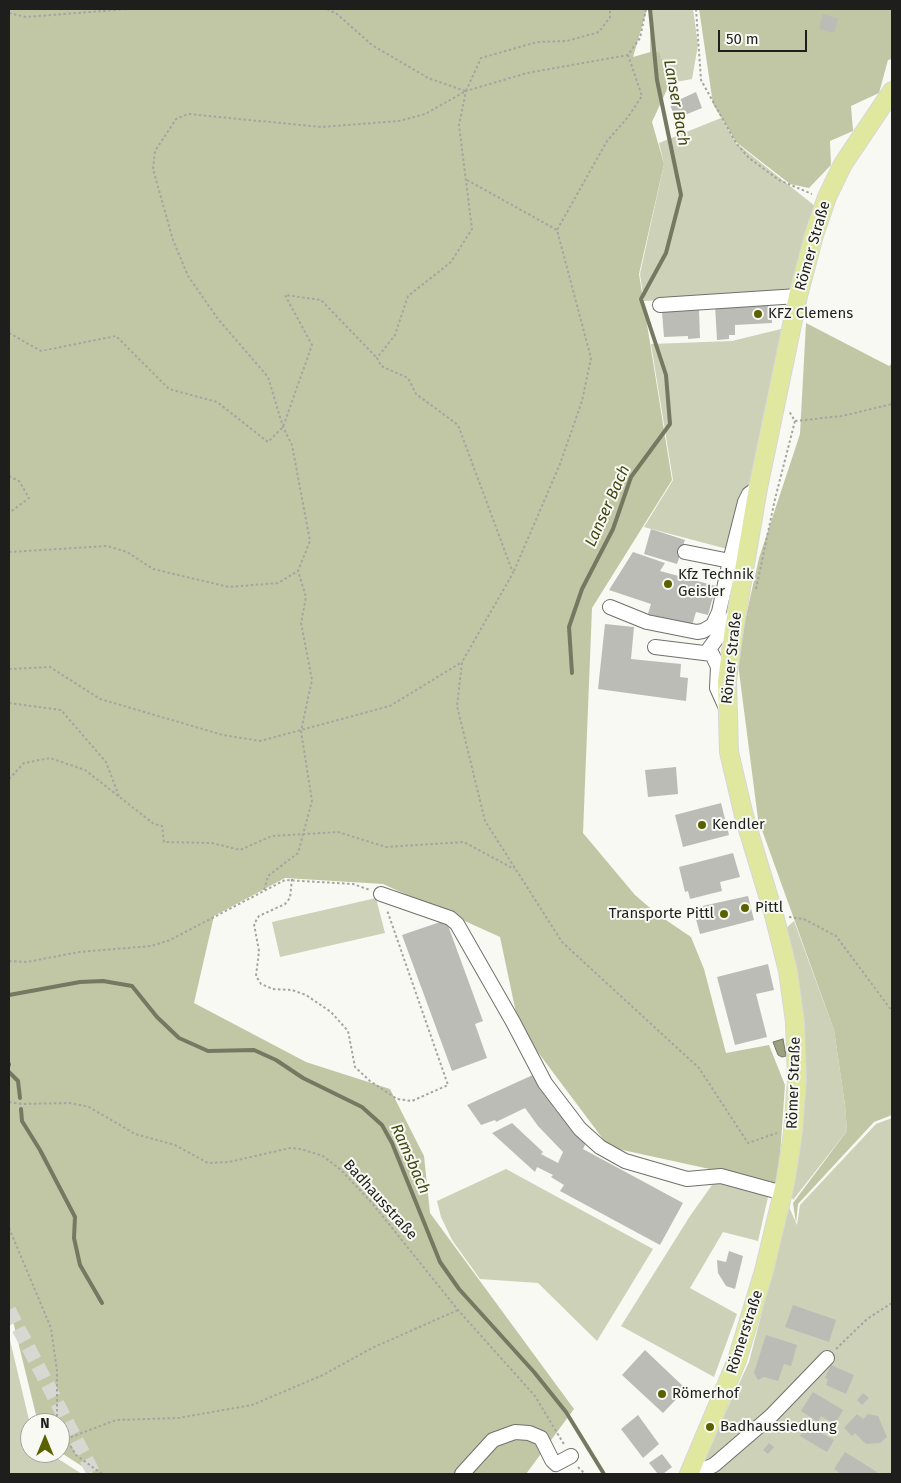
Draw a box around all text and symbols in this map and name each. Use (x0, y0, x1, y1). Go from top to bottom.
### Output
scale bar (721, 20, 810, 52)
text: 50 m (726, 30, 759, 48)
water label: Lanser Bach (659, 58, 693, 148)
street label: Römer Straße (792, 199, 834, 293)
place label: KFZ Clemens (768, 305, 853, 323)
marker: KFZ Clemens (752, 308, 764, 320)
water label: Lanser Bach (581, 462, 635, 550)
place label: Kfz Technik Geisler (678, 566, 754, 601)
marker: Kfz Technik Geisler (662, 578, 674, 590)
street label: Römer Straße (718, 611, 746, 705)
place label: Kendler (712, 816, 765, 834)
marker: Kendler (696, 819, 708, 831)
place label: Pittl (755, 899, 783, 917)
marker: Pittl (739, 902, 751, 914)
place label: Transporte Pittl (609, 905, 714, 923)
marker: Transporte Pittl (718, 908, 730, 920)
street label: Römer Straße (783, 1036, 805, 1130)
water label: Ramsbach (386, 1121, 434, 1197)
street label: Badhausstraße (339, 1156, 421, 1244)
street label: Römerstraße (723, 1288, 767, 1376)
place label: Römerhof (672, 1385, 739, 1403)
marker: Römerhof (656, 1388, 668, 1400)
north arrow (20, 1413, 70, 1463)
text: N (40, 1415, 50, 1432)
place label: Badhaussiedlung (720, 1418, 837, 1436)
marker: Badhaussiedlung (704, 1421, 716, 1433)

